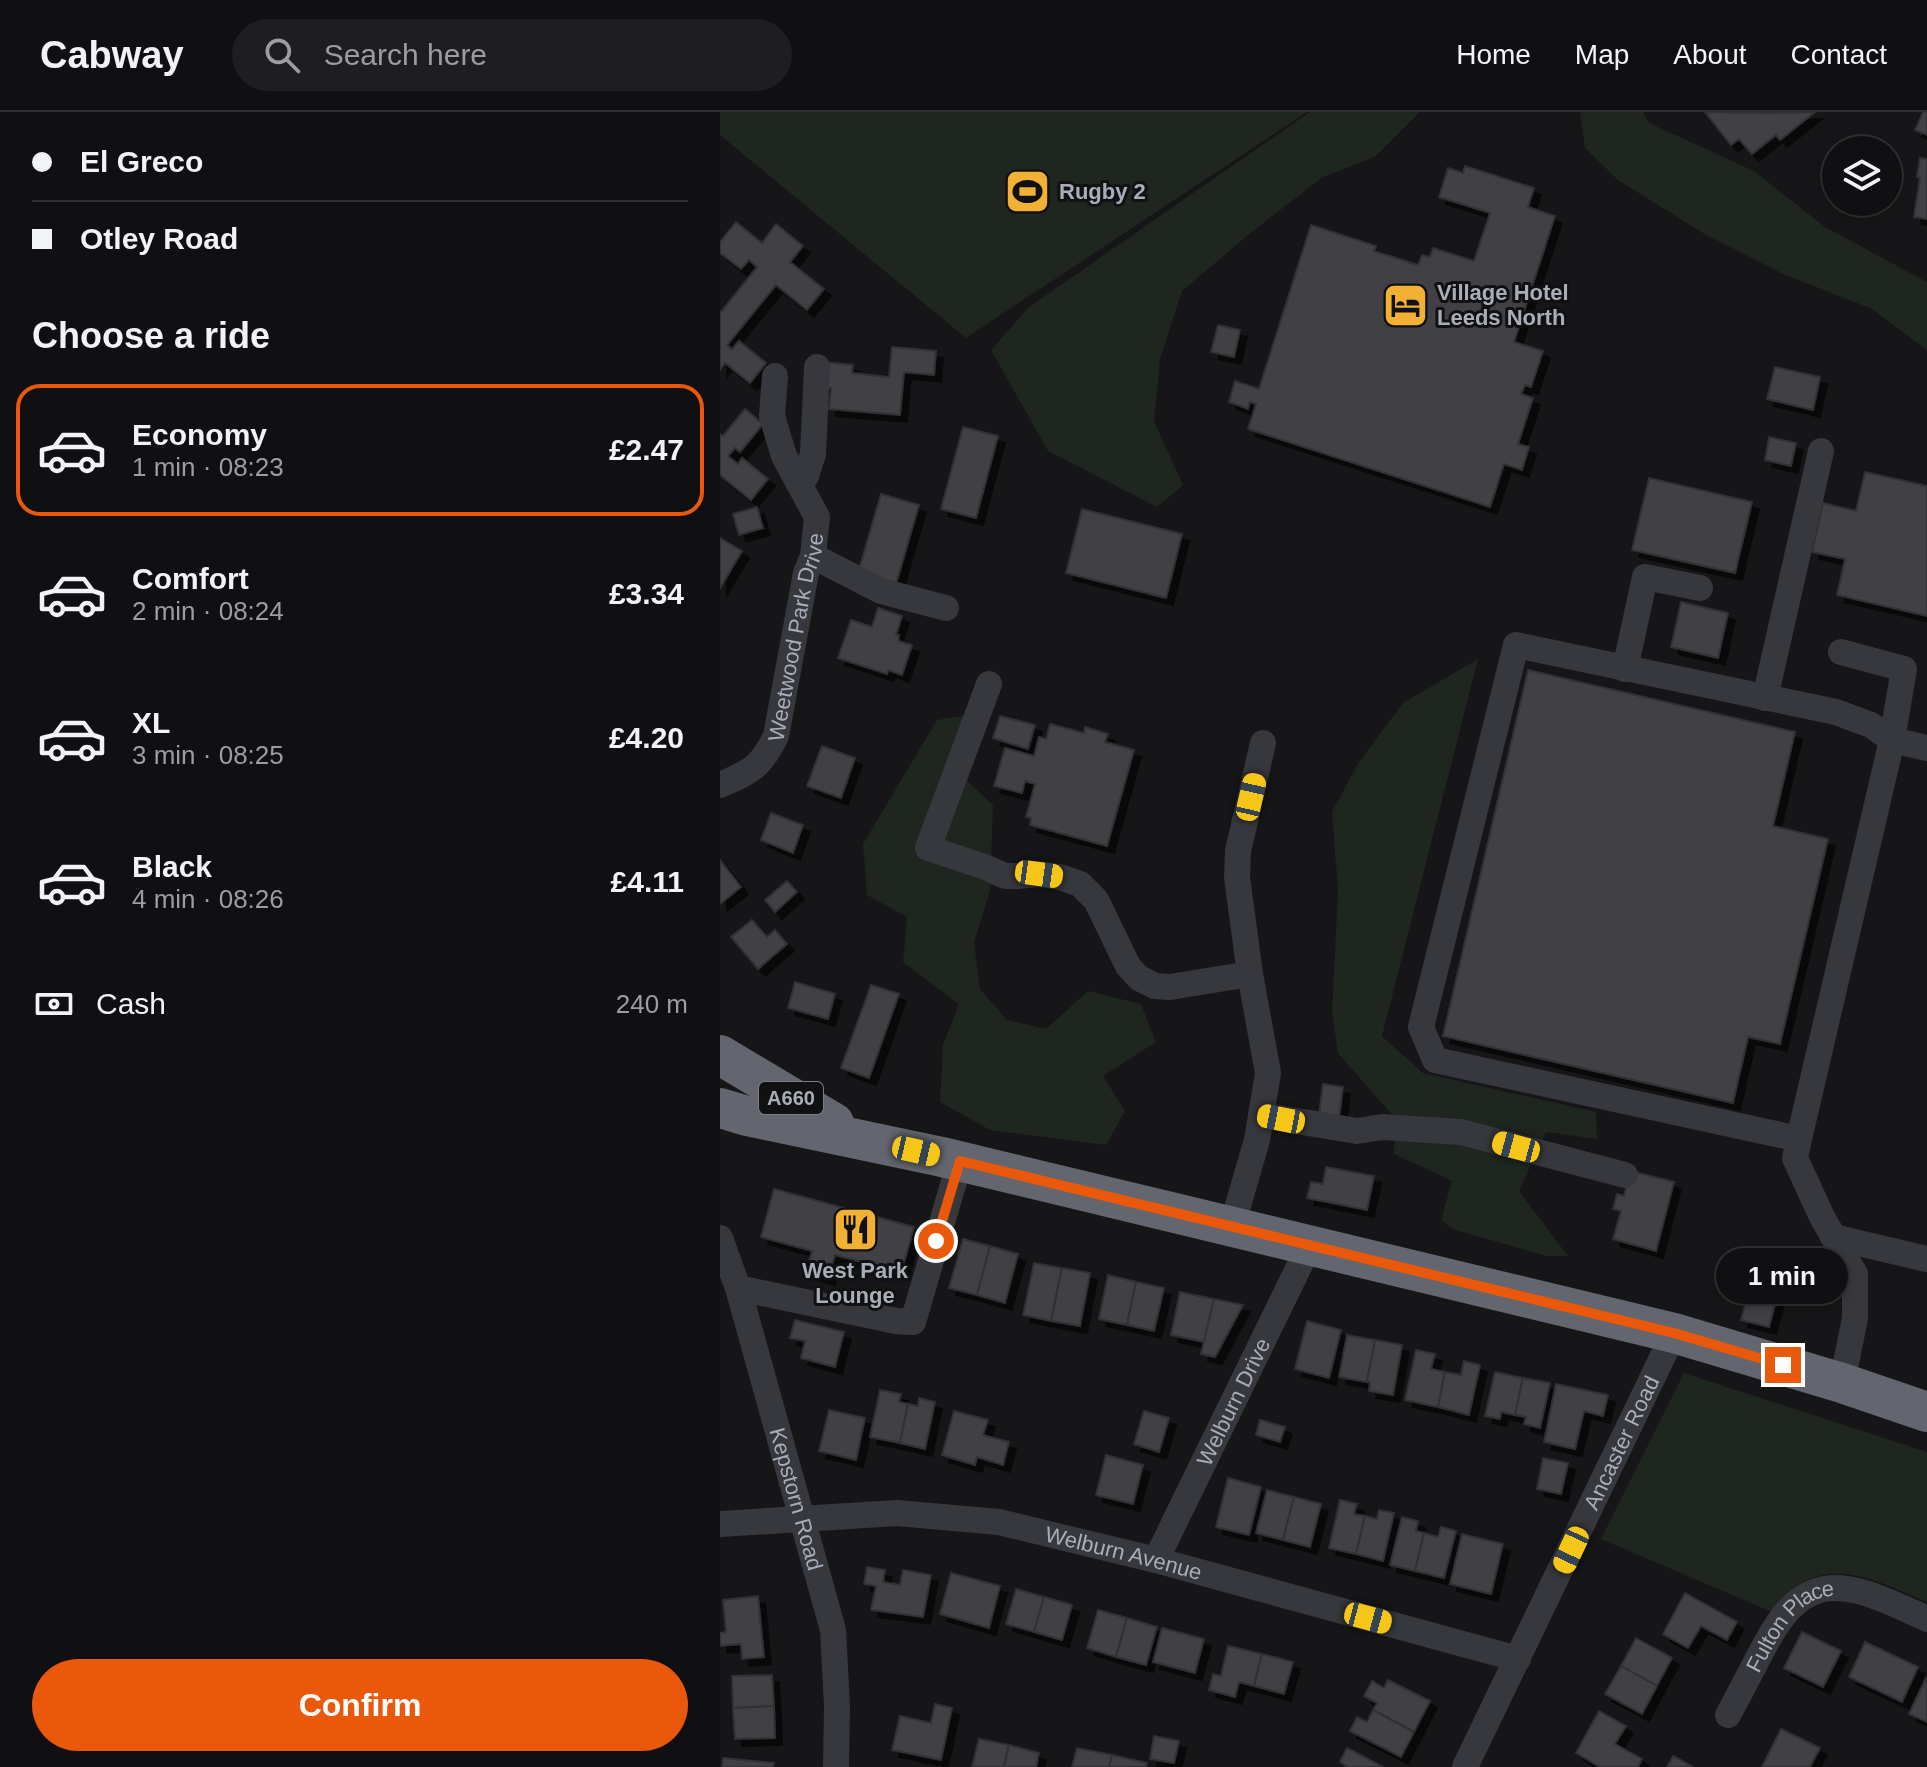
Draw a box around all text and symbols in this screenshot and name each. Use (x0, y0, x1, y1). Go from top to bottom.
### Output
search box (232, 19, 792, 91)
icon: search (260, 33, 304, 77)
text: Cabway (40, 34, 184, 76)
text: Search here (324, 38, 487, 71)
text: Home (1456, 39, 1531, 70)
text: Map (1575, 39, 1629, 70)
text: About (1673, 39, 1747, 70)
text: Contact (1791, 39, 1887, 70)
map controls (1822, 136, 1902, 216)
button: layers (1822, 136, 1902, 216)
text: El Greco (80, 145, 203, 178)
sports icon: Rugby 2 (1004, 167, 1052, 215)
place label: Rugby 2 (1059, 179, 1146, 204)
text: Otley Road (80, 222, 238, 255)
place label: Village Hotel Leeds North (1437, 280, 1569, 330)
hotel icon: Village Hotel Leeds North (1382, 281, 1430, 329)
text: Choose a ride (32, 315, 270, 356)
icon: car (36, 414, 108, 486)
text: Economy (132, 418, 267, 451)
text: £2.47 (609, 433, 684, 466)
text: 1 min · 08:23 (132, 452, 284, 482)
street label: Weetwood Park Drive (763, 532, 828, 743)
icon: car (36, 558, 108, 630)
text: Comfort (132, 562, 249, 595)
text: £3.34 (609, 577, 684, 610)
text: 2 min · 08:24 (132, 596, 284, 626)
icon: car (36, 702, 108, 774)
text: XL (132, 706, 170, 739)
text: £4.20 (609, 721, 684, 754)
text: 3 min · 08:25 (132, 740, 284, 770)
car (1234, 771, 1268, 823)
icon: car (36, 846, 108, 918)
text: Black (132, 850, 212, 883)
car (1014, 859, 1064, 889)
text: £4.11 (611, 865, 684, 898)
text: 4 min · 08:26 (132, 884, 284, 914)
icon: cash (32, 982, 76, 1026)
text: Cash (96, 987, 166, 1020)
text: 240 m (616, 989, 688, 1019)
road number: A660 (759, 1082, 823, 1114)
car (1255, 1103, 1307, 1135)
car (1490, 1129, 1542, 1165)
car (890, 1134, 942, 1168)
restaurant icon: West Park Lounge (831, 1205, 879, 1253)
route start (918, 1223, 954, 1259)
callout: 1 min (1717, 1249, 1849, 1305)
place label: West Park Lounge (802, 1258, 909, 1308)
text: 1 min (1748, 1261, 1816, 1291)
street label: Welburn Drive (1192, 1334, 1275, 1470)
route end (1765, 1347, 1801, 1383)
street label: Ancaster Road (1579, 1372, 1665, 1514)
street label: Kepstorn Road (764, 1425, 828, 1573)
street label: Welburn Avenue (1042, 1522, 1205, 1585)
car (1550, 1523, 1592, 1577)
street label: Fulton Place (1741, 1576, 1835, 1676)
car (1342, 1600, 1394, 1636)
button: Confirm (32, 1659, 688, 1751)

